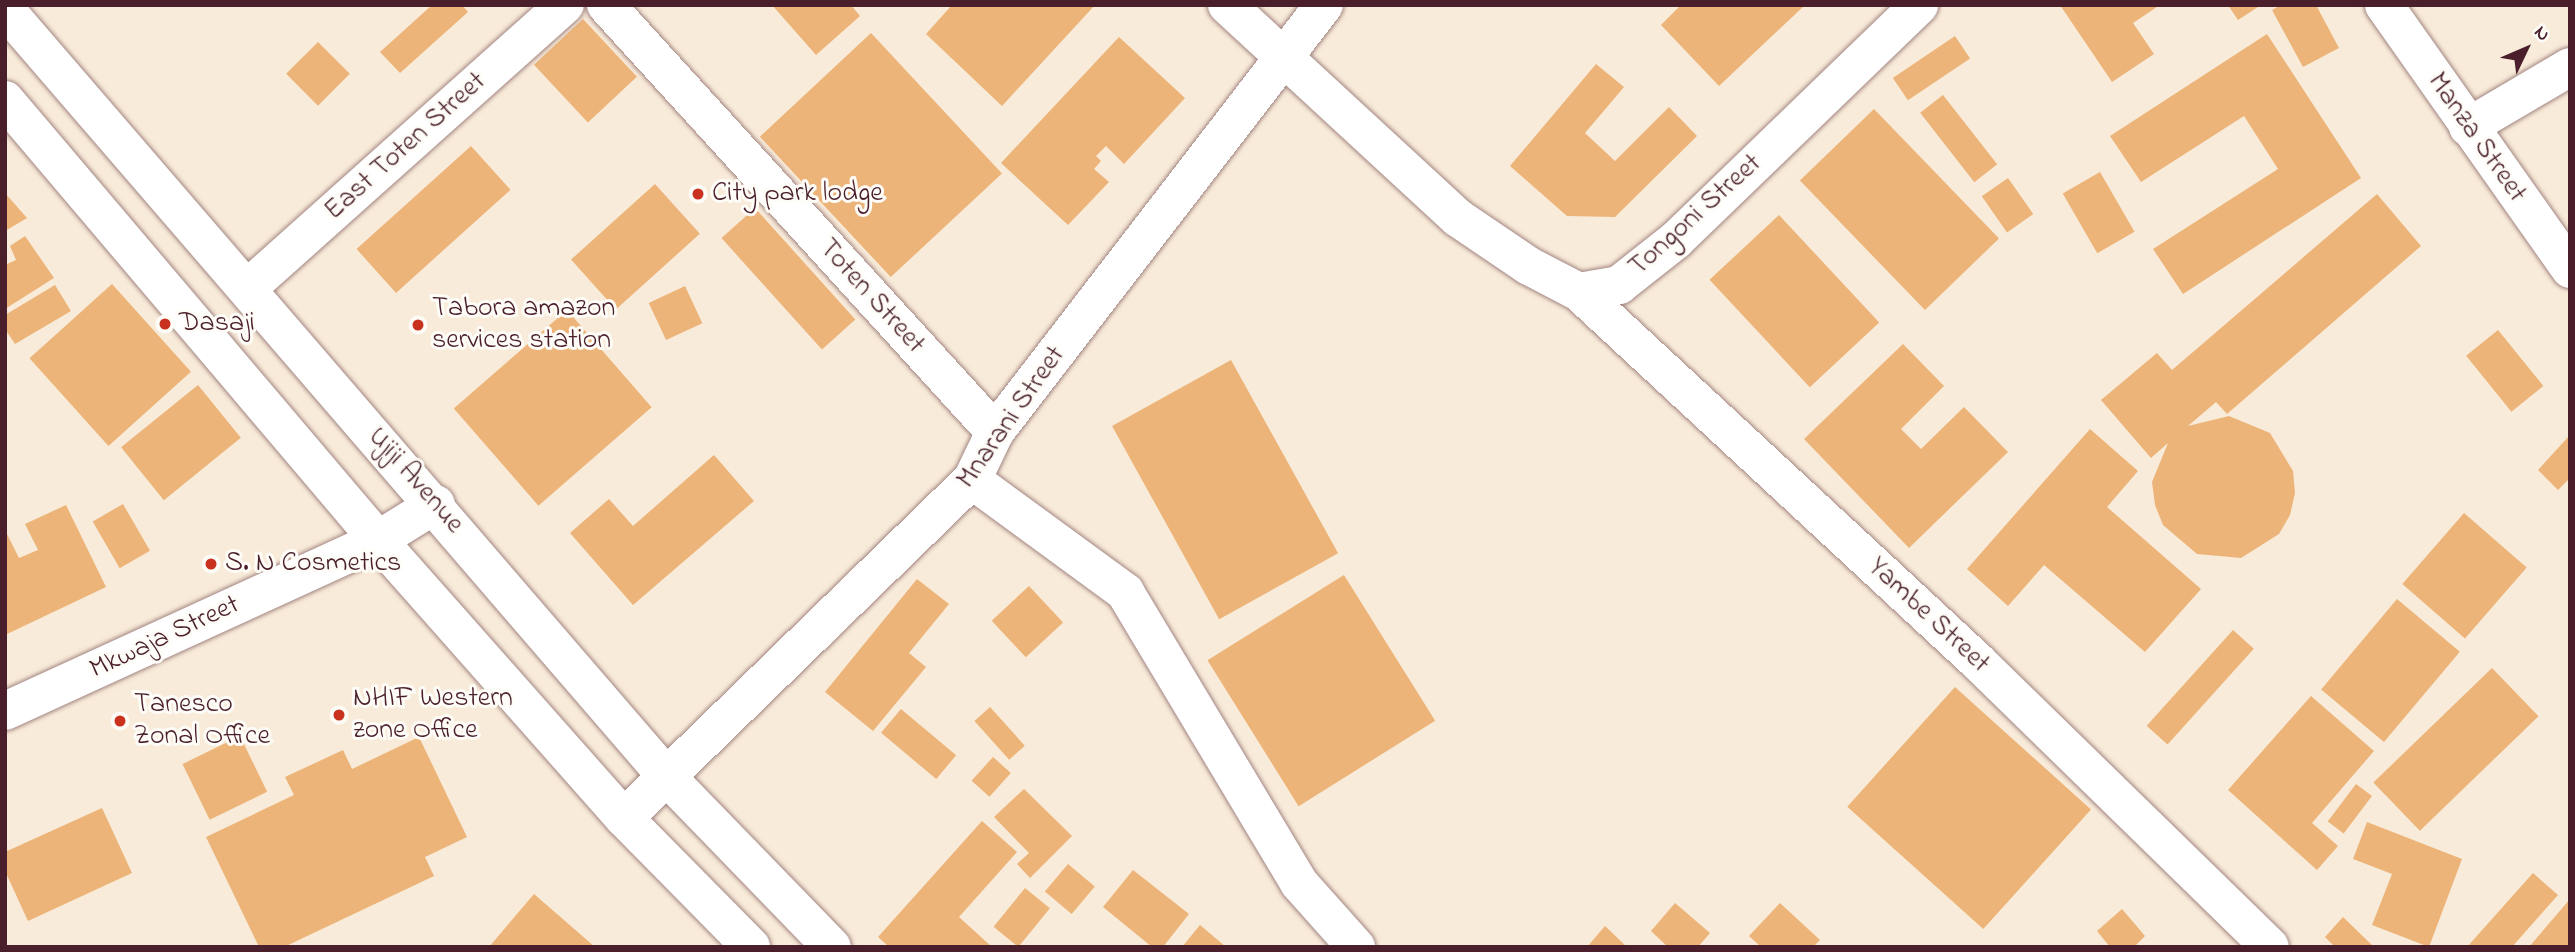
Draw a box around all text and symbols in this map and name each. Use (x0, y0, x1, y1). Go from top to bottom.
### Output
north arrow (2491, 14, 2561, 84)
text: N (2527, 20, 2556, 48)
street label: East Toten Street (318, 66, 494, 228)
street label: Manza Street (2419, 67, 2533, 209)
street label: Tongoni Street (1623, 148, 1769, 284)
place label: City park lodge (712, 177, 883, 211)
marker: City park lodge (690, 186, 706, 202)
street label: Toten Street (811, 233, 931, 361)
place label: Tabora amazon services station (432, 292, 615, 358)
place label: Dasaji (179, 307, 255, 341)
marker: Dasaji (157, 316, 173, 332)
marker: Tabora amazon services station (410, 317, 426, 333)
street label: Mnarani Street (951, 340, 1073, 496)
street label: Ujiji Avenue (360, 421, 470, 541)
place label: S. N Cosmetics (225, 547, 401, 581)
street label: Yambe Street (1860, 551, 1996, 681)
marker: S. N Cosmetics (203, 556, 219, 572)
street label: Mkwaja Street (85, 589, 245, 687)
place label: NHIF Western zone Office (353, 682, 513, 748)
place label: Tanesco Zonal Office (134, 688, 270, 754)
marker: NHIF Western zone Office (331, 707, 347, 723)
marker: Tanesco Zonal Office (112, 713, 128, 729)

